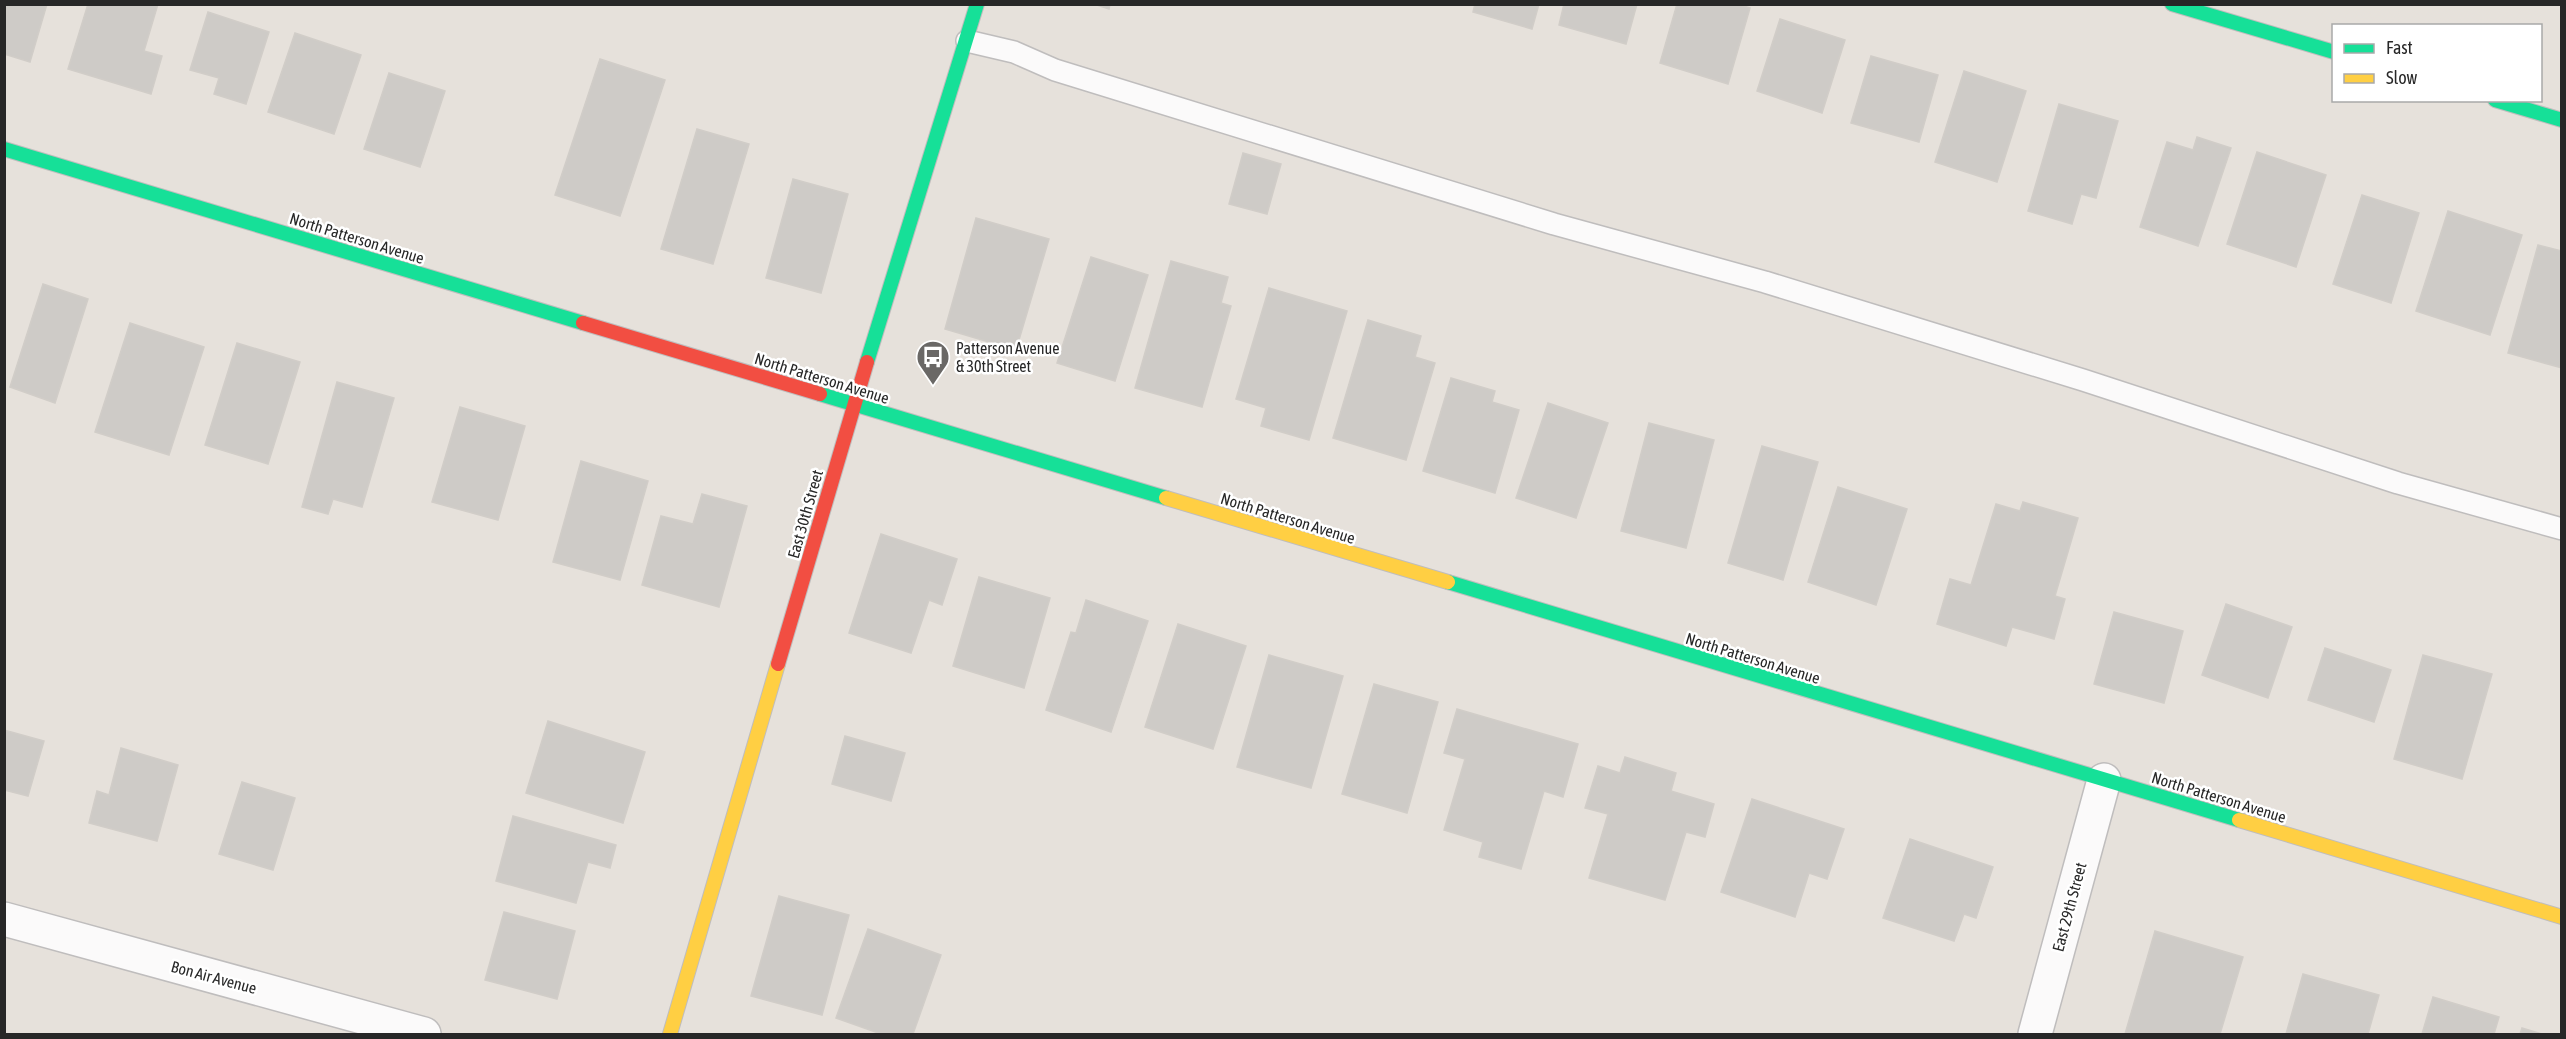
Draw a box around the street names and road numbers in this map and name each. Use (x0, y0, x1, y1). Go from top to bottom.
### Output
street label: North Patterson Avenue (288, 209, 426, 267)
street label: North Patterson Avenue (753, 349, 891, 407)
street label: East 30th Street (784, 467, 826, 560)
street label: North Patterson Avenue (1219, 489, 1357, 547)
street label: North Patterson Avenue (1684, 629, 1822, 687)
street label: North Patterson Avenue (2150, 768, 2288, 826)
street label: East 29th Street (2048, 860, 2090, 953)
street label: Bon Air Avenue (169, 957, 259, 997)

